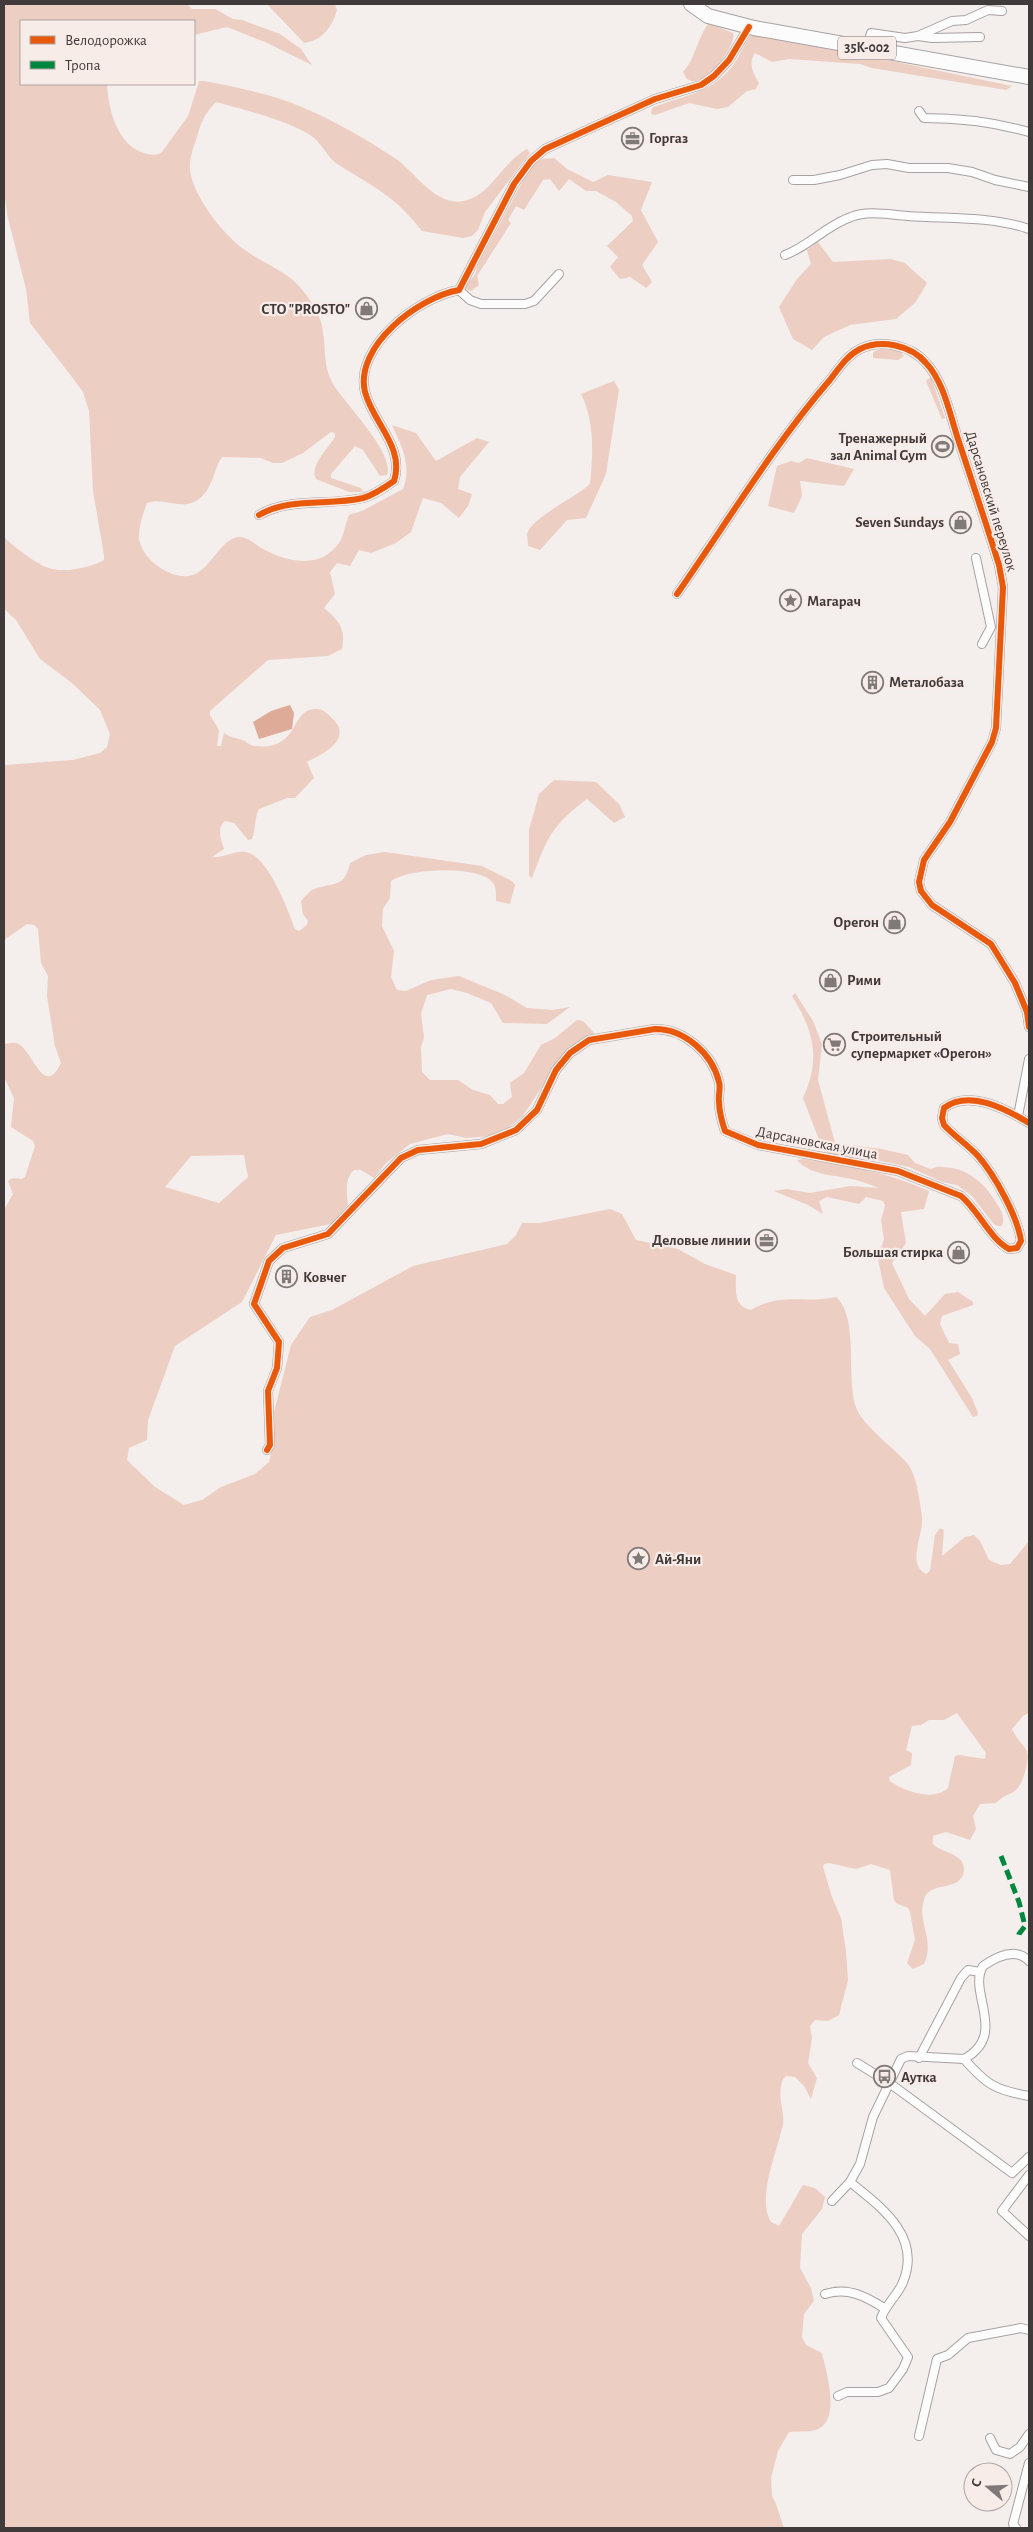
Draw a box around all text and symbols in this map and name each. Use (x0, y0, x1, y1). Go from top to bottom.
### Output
legend (20, 20, 195, 85)
text: Велодорожка (65, 33, 147, 48)
road number: 35К-002 (838, 36, 896, 59)
text: Тропа (65, 58, 101, 73)
office icon: Горгаз (621, 126, 645, 150)
place label: Горгаз (649, 131, 688, 146)
shop icon: СТО "PROSTO" (354, 297, 378, 321)
place label: СТО "PROSTO" (261, 302, 350, 317)
street label: Дарсановский переулок (962, 429, 1020, 573)
place label: Тренажерный зал Animal Gym (830, 431, 927, 463)
sports icon: Тренажерный зал Animal Gym (931, 435, 955, 459)
shop icon: Seven Sundays (948, 510, 972, 534)
place label: Seven Sundays (855, 515, 944, 530)
place icon: Магарач (779, 589, 803, 613)
place label: Магарач (807, 594, 861, 609)
building icon: Металобаза (861, 670, 885, 694)
place label: Металобаза (889, 675, 964, 690)
shop icon: Орегон (883, 910, 907, 934)
place label: Орегон (833, 915, 879, 930)
shop icon: Рими (819, 968, 843, 992)
place label: Рими (847, 973, 881, 988)
place label: Строительный супермаркет «Орегон» (851, 1029, 992, 1061)
supermarket icon: Строительный супермаркет «Орегон» (823, 1033, 847, 1057)
street label: Дарсановская улица (755, 1124, 879, 1162)
office icon: Деловые линии (755, 1228, 779, 1252)
place label: Деловые линии (652, 1233, 751, 1248)
shop icon: Большая стирка (947, 1240, 971, 1264)
place label: Большая стирка (843, 1245, 943, 1260)
building icon: Ковчег (275, 1265, 299, 1289)
place label: Ковчег (303, 1270, 347, 1285)
place icon: Ай-Яни (627, 1547, 651, 1571)
place label: Ай-Яни (655, 1552, 701, 1567)
bus stop icon: Аутка (873, 2065, 897, 2089)
place label: Аутка (901, 2070, 937, 2085)
north arrow (963, 2462, 1013, 2512)
text: С (969, 2477, 985, 2489)

